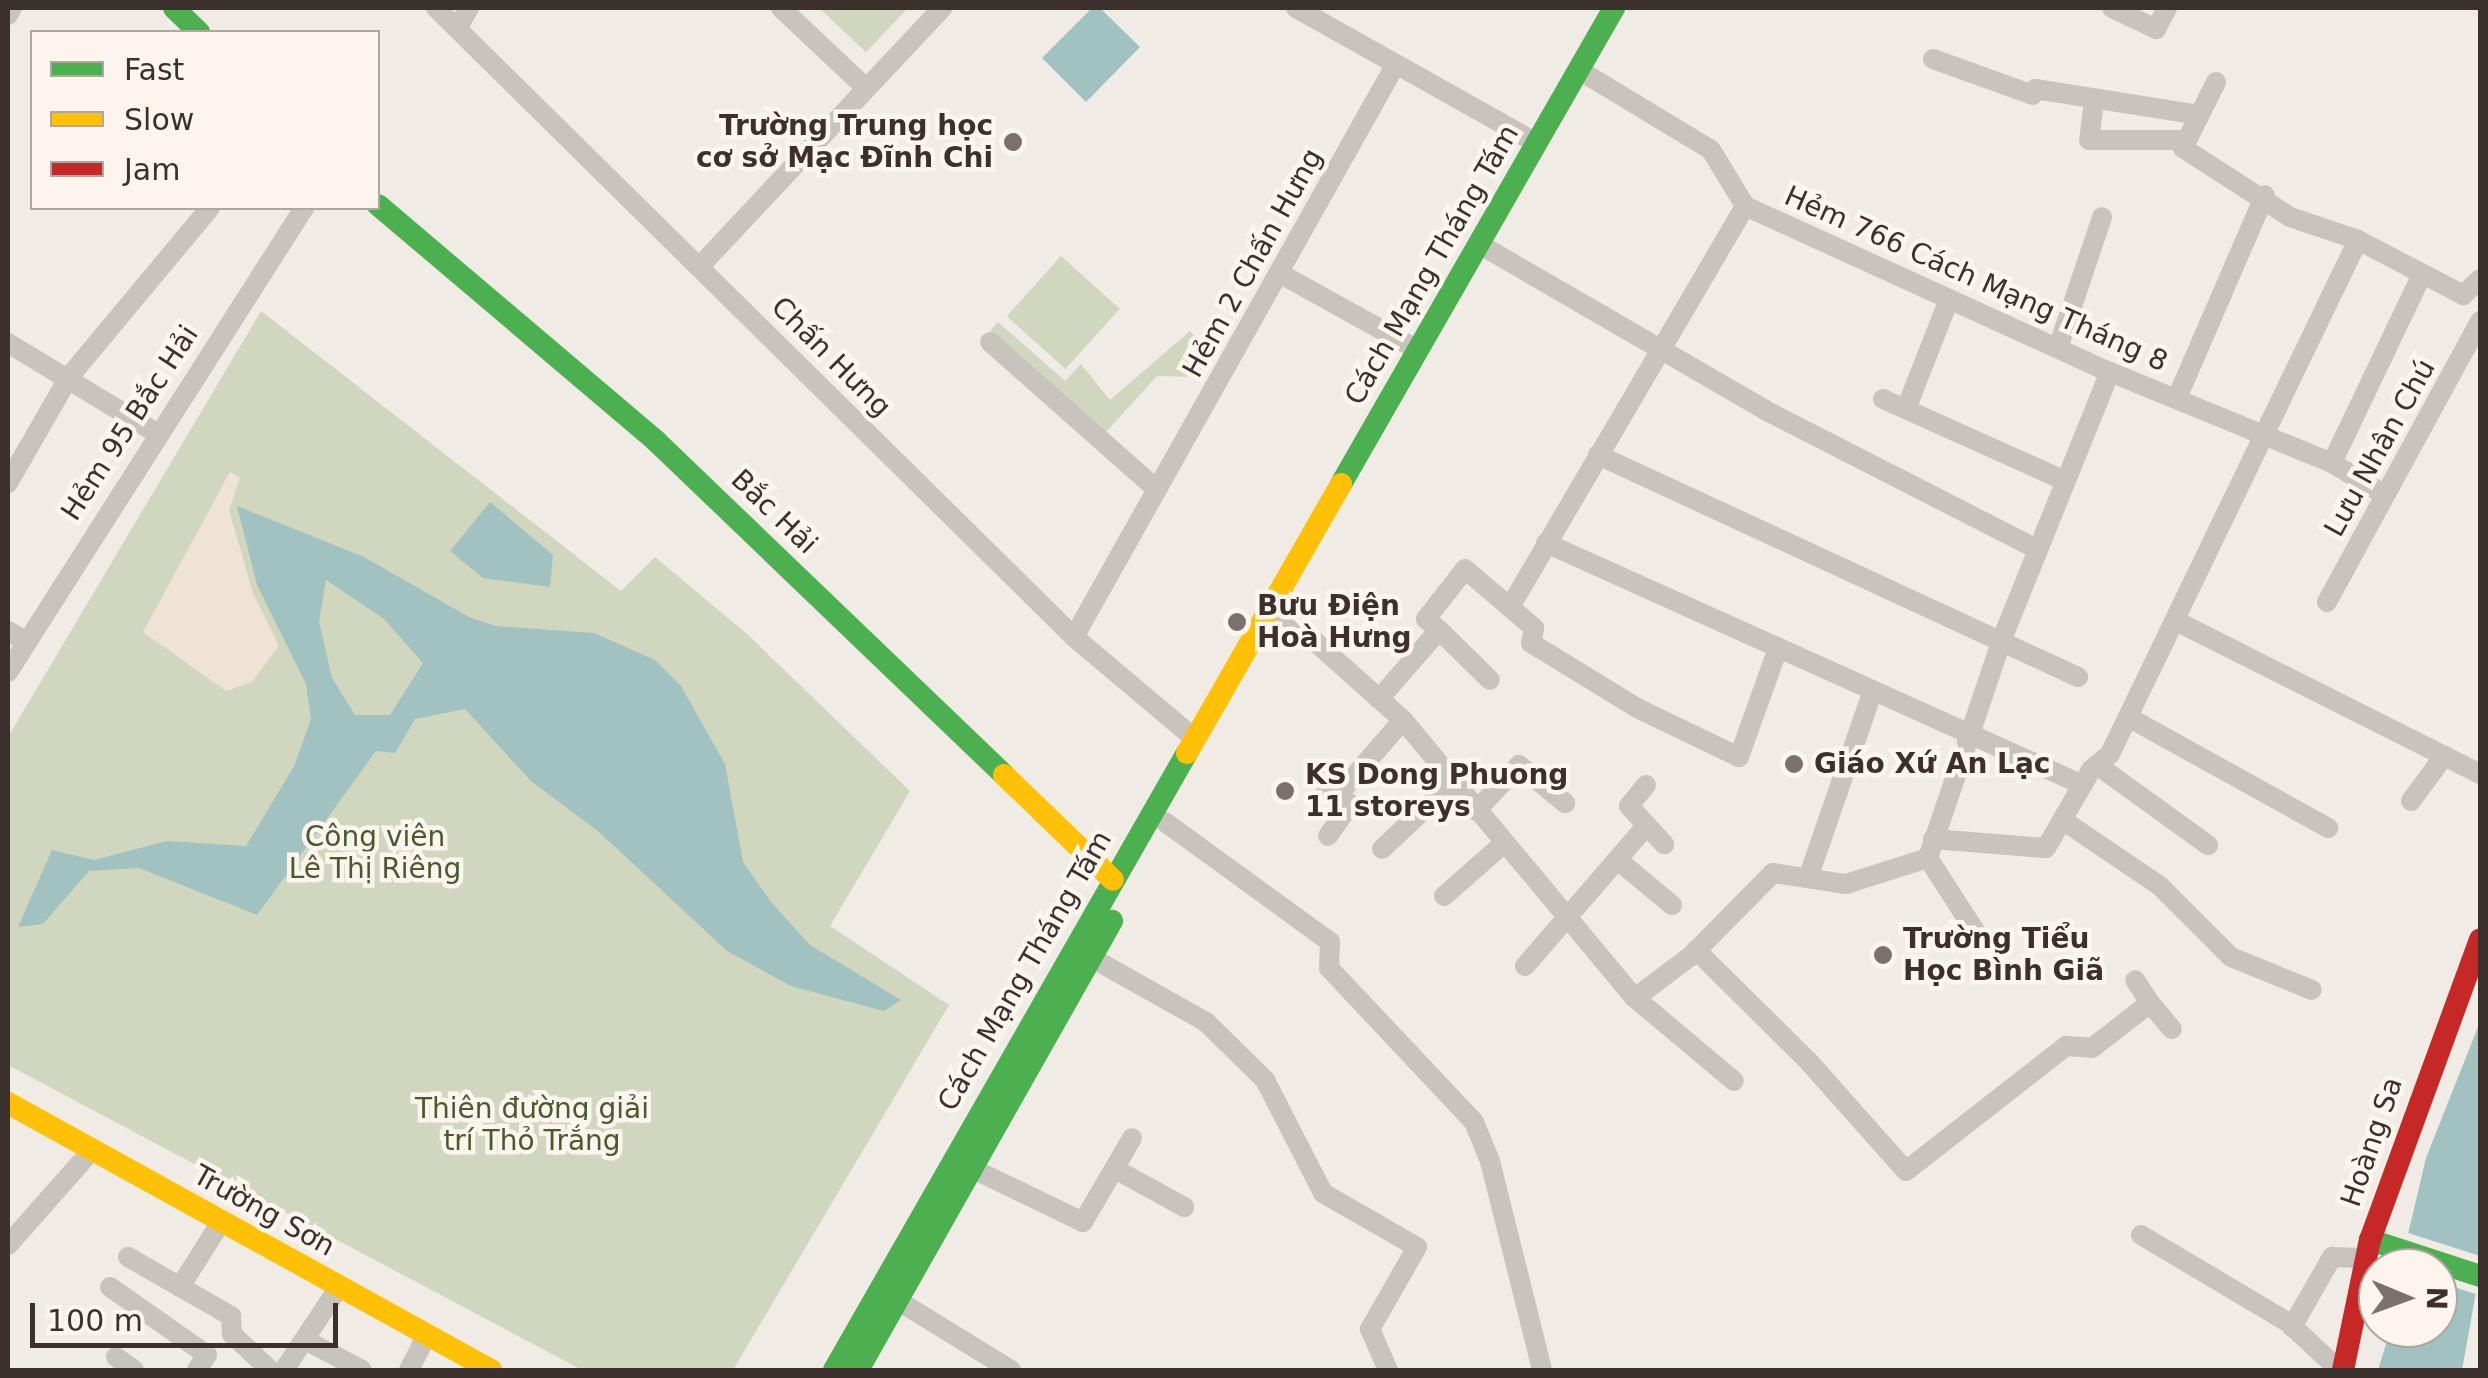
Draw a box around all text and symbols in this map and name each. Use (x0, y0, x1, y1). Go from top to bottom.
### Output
legend (30, 30, 380, 210)
text: Fast (124, 52, 184, 87)
text: Slow (124, 102, 194, 137)
place label: Trường Trung học cơ sở Mạc Đĩnh Chi (696, 109, 993, 175)
street label: Cách Mạng Tháng Tám (1338, 119, 1526, 411)
marker: Trường Trung học cơ sở Mạc Đĩnh Chi (1002, 131, 1024, 153)
street label: Hẻm 2 Chấn Hưng (1176, 143, 1330, 383)
text: Jam (124, 152, 180, 187)
street label: Hẻm 766 Cách Mạng Tháng 8 (1779, 179, 2173, 379)
street label: Chấn Hưng (764, 290, 898, 424)
street label: Hẻm 95 Bắc Hải (54, 319, 206, 527)
street label: Lưu Nhân Chú (2317, 353, 2443, 543)
street label: Bắc Hải (724, 463, 824, 561)
place label: Bưu Điện Hoà Hưng (1257, 589, 1412, 655)
marker: Bưu Điện Hoà Hưng (1226, 611, 1248, 633)
place label: Giáo Xứ An Lạc (1814, 747, 2050, 781)
marker: Giáo Xứ An Lạc (1783, 753, 1805, 775)
place label: KS Dong Phuong 11 storeys (1305, 758, 1568, 824)
marker: KS Dong Phuong 11 storeys (1274, 780, 1296, 802)
park label: Công viên Lê Thị Riêng (289, 820, 461, 886)
street label: Cách Mạng Tháng Tám (931, 825, 1119, 1117)
place label: Trường Tiểu Học Bình Giã (1903, 922, 2104, 988)
marker: Trường Tiểu Học Bình Giã (1872, 944, 1894, 966)
street label: Hoàng Sa (2334, 1073, 2410, 1211)
park label: Thiên đường giải trí Thỏ Trắng (415, 1092, 649, 1158)
street label: Trường Sơn (187, 1158, 341, 1264)
north arrow (2358, 1248, 2458, 1348)
scale bar (35, 1283, 342, 1345)
text: N (2420, 1286, 2453, 1311)
text: 100 m (47, 1303, 143, 1338)

